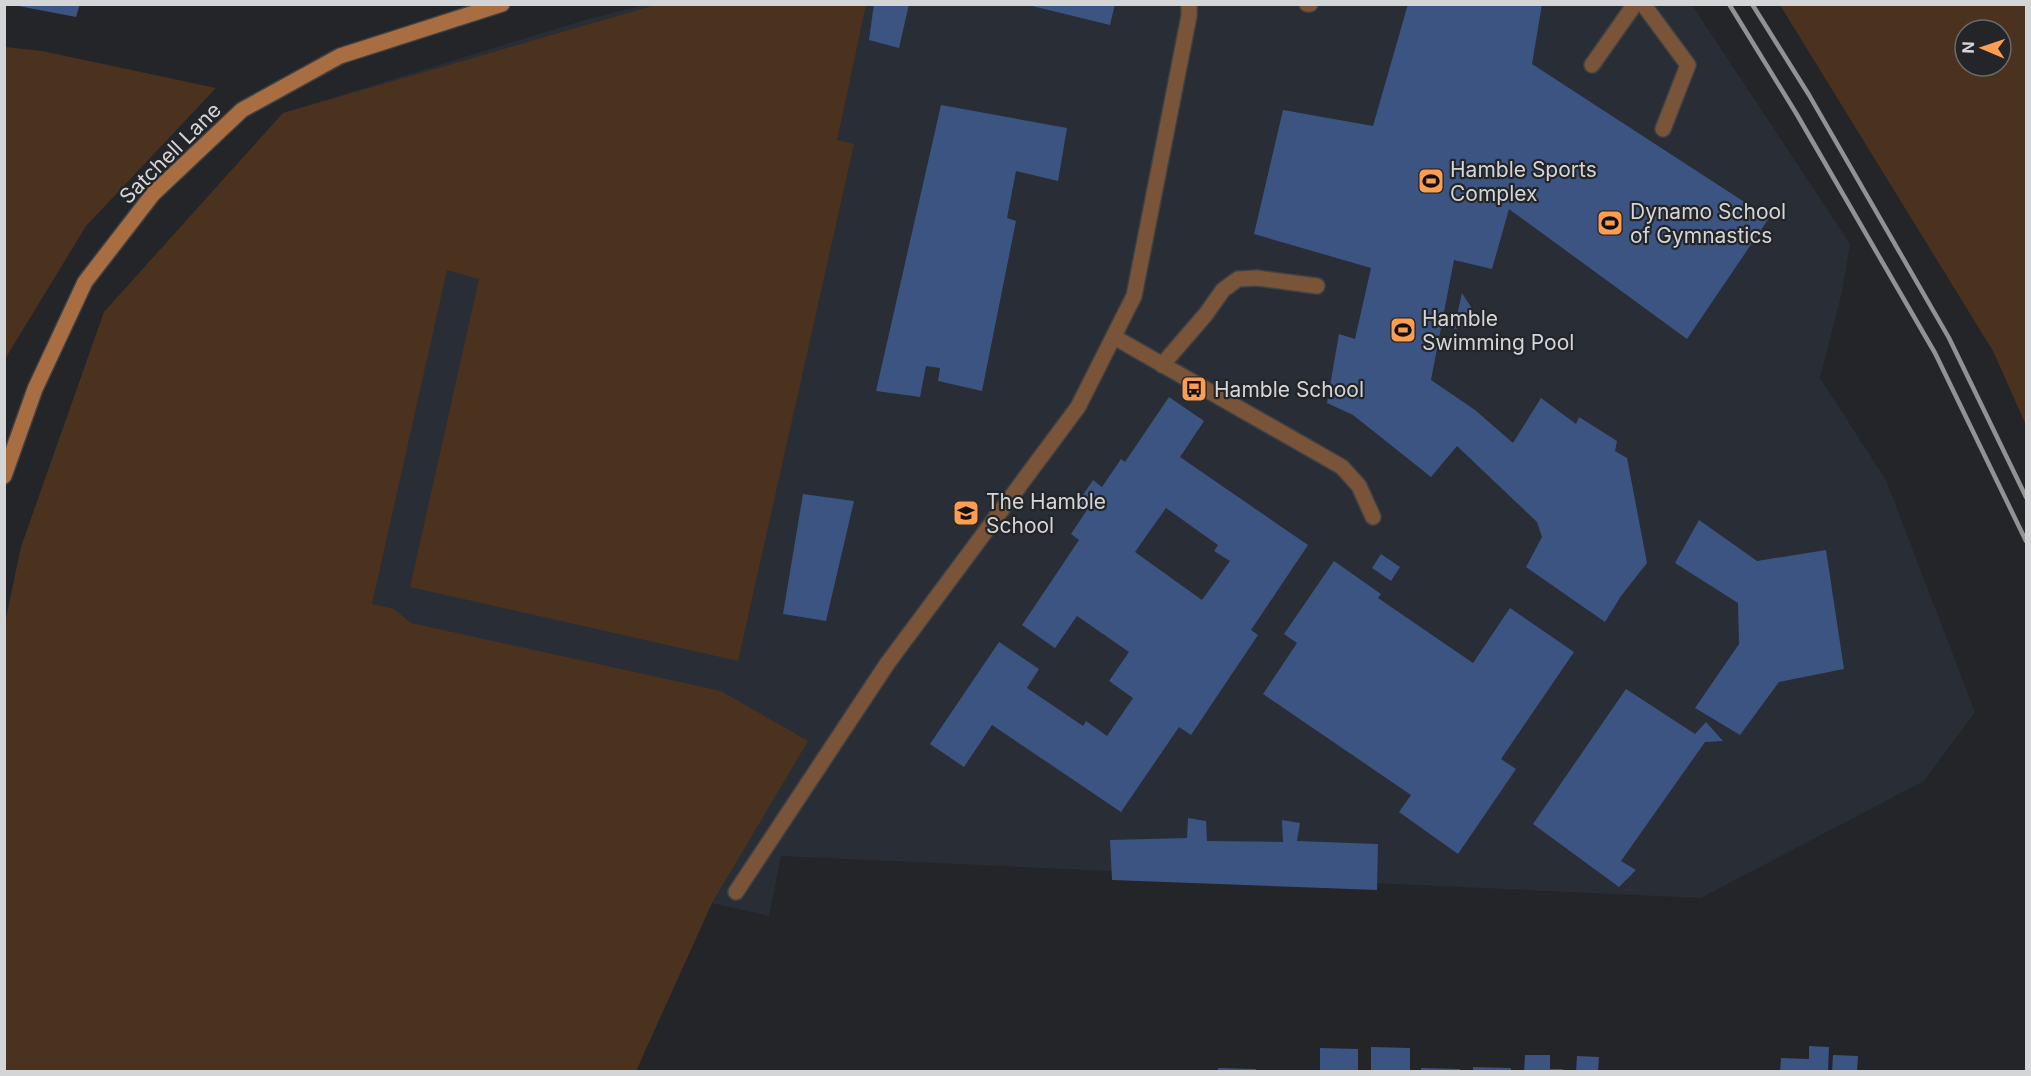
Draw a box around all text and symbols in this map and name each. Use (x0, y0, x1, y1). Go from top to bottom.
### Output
north arrow (1953, 18, 2013, 78)
text: N (1958, 41, 1978, 54)
street label: Satchell Lane (114, 97, 226, 209)
place label: Hamble Sports Complex (1450, 157, 1597, 206)
sports icon: Hamble Sports Complex (1416, 166, 1446, 196)
place label: Dynamo School of Gymnastics (1630, 199, 1786, 248)
sports icon: Dynamo School of Gymnastics (1595, 208, 1625, 238)
place label: Hamble Swimming Pool (1422, 306, 1574, 355)
sports icon: Hamble Swimming Pool (1388, 315, 1418, 345)
bus stop icon: Hamble School (1179, 374, 1209, 404)
place label: Hamble School (1214, 377, 1364, 402)
place label: The Hamble School (986, 489, 1106, 538)
school or university icon: The Hamble School (951, 498, 981, 528)

